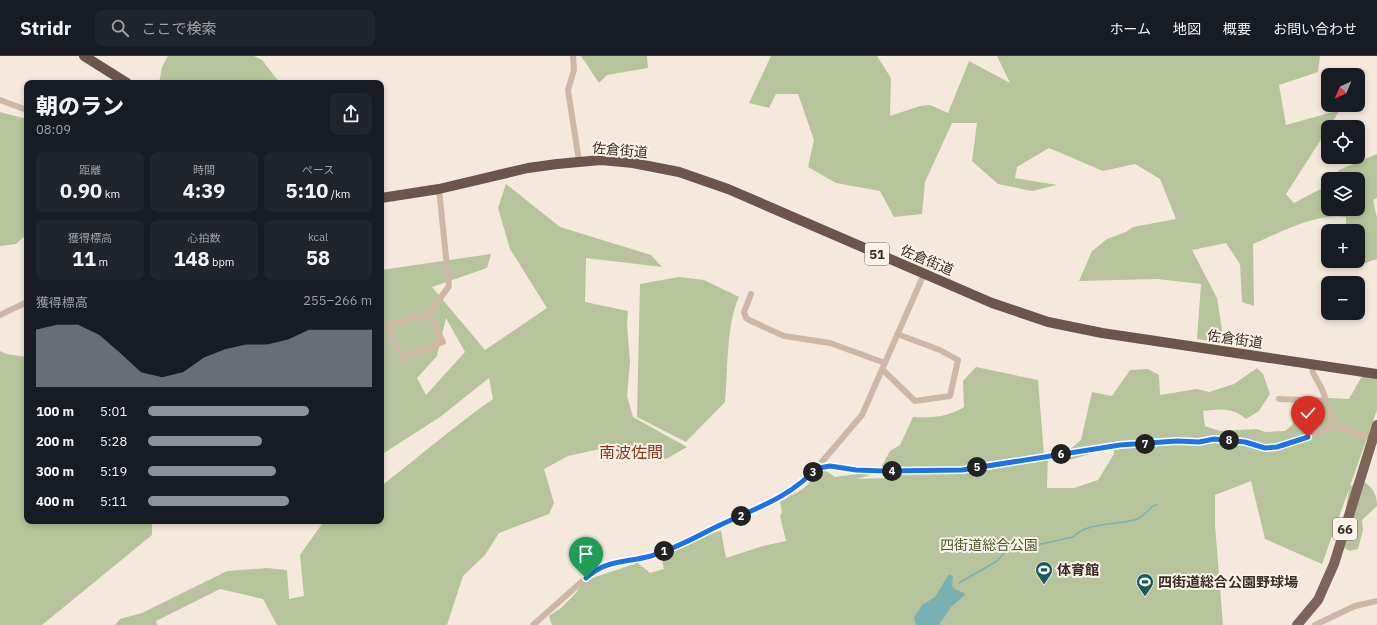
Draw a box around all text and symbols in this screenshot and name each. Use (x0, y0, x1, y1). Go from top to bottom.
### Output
search box (95, 10, 375, 46)
text: Stridr (20, 16, 71, 40)
icon: search (109, 17, 131, 39)
text: ここで検索 (141, 19, 216, 38)
text: ホーム (1109, 20, 1151, 38)
text: 地図 (1173, 20, 1201, 38)
text: 概要 (1223, 20, 1251, 38)
text: お問い合わせ (1273, 20, 1357, 38)
north arrow (1321, 68, 1365, 112)
map controls (1321, 68, 1365, 320)
text: 朝のラン (36, 91, 124, 120)
button: share (330, 93, 372, 135)
button: locate (1321, 120, 1365, 164)
text: 08:09 (36, 121, 71, 138)
street label: 佐倉街道 (591, 139, 649, 161)
text: 距離 (79, 163, 101, 177)
text: 時間 (193, 163, 215, 177)
text: ペース (302, 163, 334, 177)
button: layers (1321, 172, 1365, 216)
text: 0.90 (60, 177, 102, 204)
text: 4:39 (183, 177, 225, 204)
text: 5:10 (286, 177, 328, 204)
text: km (102, 187, 120, 201)
text: /km (328, 187, 350, 201)
button: + (1321, 224, 1365, 268)
text: kcal (308, 230, 328, 244)
text: 獲得標高 (68, 231, 112, 245)
text: 心拍数 (188, 231, 221, 245)
street label: 佐倉街道 (898, 241, 956, 279)
road number: 51 (865, 243, 889, 265)
text: 58 (306, 244, 330, 271)
text: 11 (72, 245, 96, 272)
text: 148 (174, 245, 210, 272)
text: m (96, 255, 108, 269)
text: bpm (210, 255, 234, 269)
button: − (1321, 276, 1365, 320)
text: 255–266 m (303, 292, 372, 309)
text: 獲得標高 (36, 294, 88, 311)
street label: 佐倉街道 (1206, 326, 1264, 352)
pin (1291, 396, 1325, 437)
icon: check (1297, 402, 1319, 424)
text: 100 m (36, 403, 74, 420)
text: 5:01 (100, 403, 127, 420)
pin: 8 (1219, 430, 1239, 450)
text: 200 m (36, 433, 74, 450)
text: 5:28 (100, 433, 127, 450)
text: 8 (1226, 433, 1232, 447)
pin: 7 (1135, 434, 1155, 454)
text: 7 (1142, 437, 1148, 451)
district label: 南波佐間 (599, 442, 663, 462)
pin: 6 (1051, 444, 1071, 464)
text: 6 (1058, 447, 1064, 461)
pin: 5 (967, 457, 987, 477)
text: 5 (974, 460, 980, 474)
pin: 4 (882, 461, 902, 481)
pin: 3 (803, 462, 823, 482)
text: 300 m (36, 463, 74, 480)
text: 5:19 (100, 463, 127, 480)
text: 4 (889, 464, 895, 478)
text: 3 (810, 465, 816, 479)
text: 400 m (36, 493, 74, 510)
text: 5:11 (100, 493, 127, 510)
pin: 2 (731, 506, 751, 526)
text: 2 (738, 509, 744, 523)
road number: 66 (1333, 518, 1357, 540)
park label: 四街道総合公園 (940, 536, 1038, 554)
pin (569, 537, 603, 578)
pin: 1 (654, 541, 674, 561)
icon: arrive (575, 543, 597, 565)
text: 1 (661, 544, 667, 558)
sports icon: 体育館 (1034, 560, 1054, 585)
place label: 体育館 (1057, 561, 1099, 579)
sports icon: 四街道総合公園野球場 (1135, 572, 1155, 597)
place label: 四街道総合公園野球場 (1158, 573, 1298, 591)

